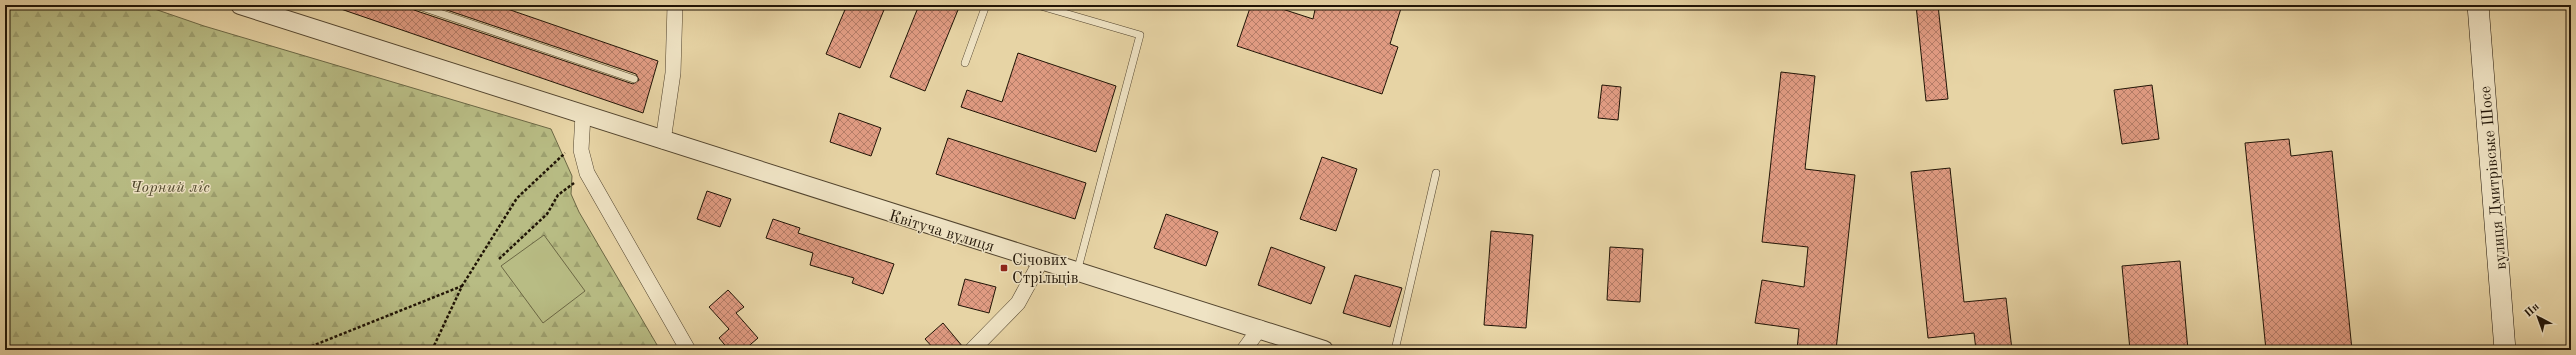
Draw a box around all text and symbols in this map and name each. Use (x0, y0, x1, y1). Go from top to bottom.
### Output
street label: вулиця Дмитрівське Шосе (2478, 85, 2510, 270)
park label: Чорний ліс (130, 180, 210, 196)
street label: Квітуча вулиця (887, 208, 996, 256)
place label: Січових Стрільців (1012, 253, 1078, 287)
marker: Січових Стрільців (999, 263, 1009, 273)
north arrow (2518, 297, 2558, 337)
text: Пн (2523, 301, 2542, 320)

